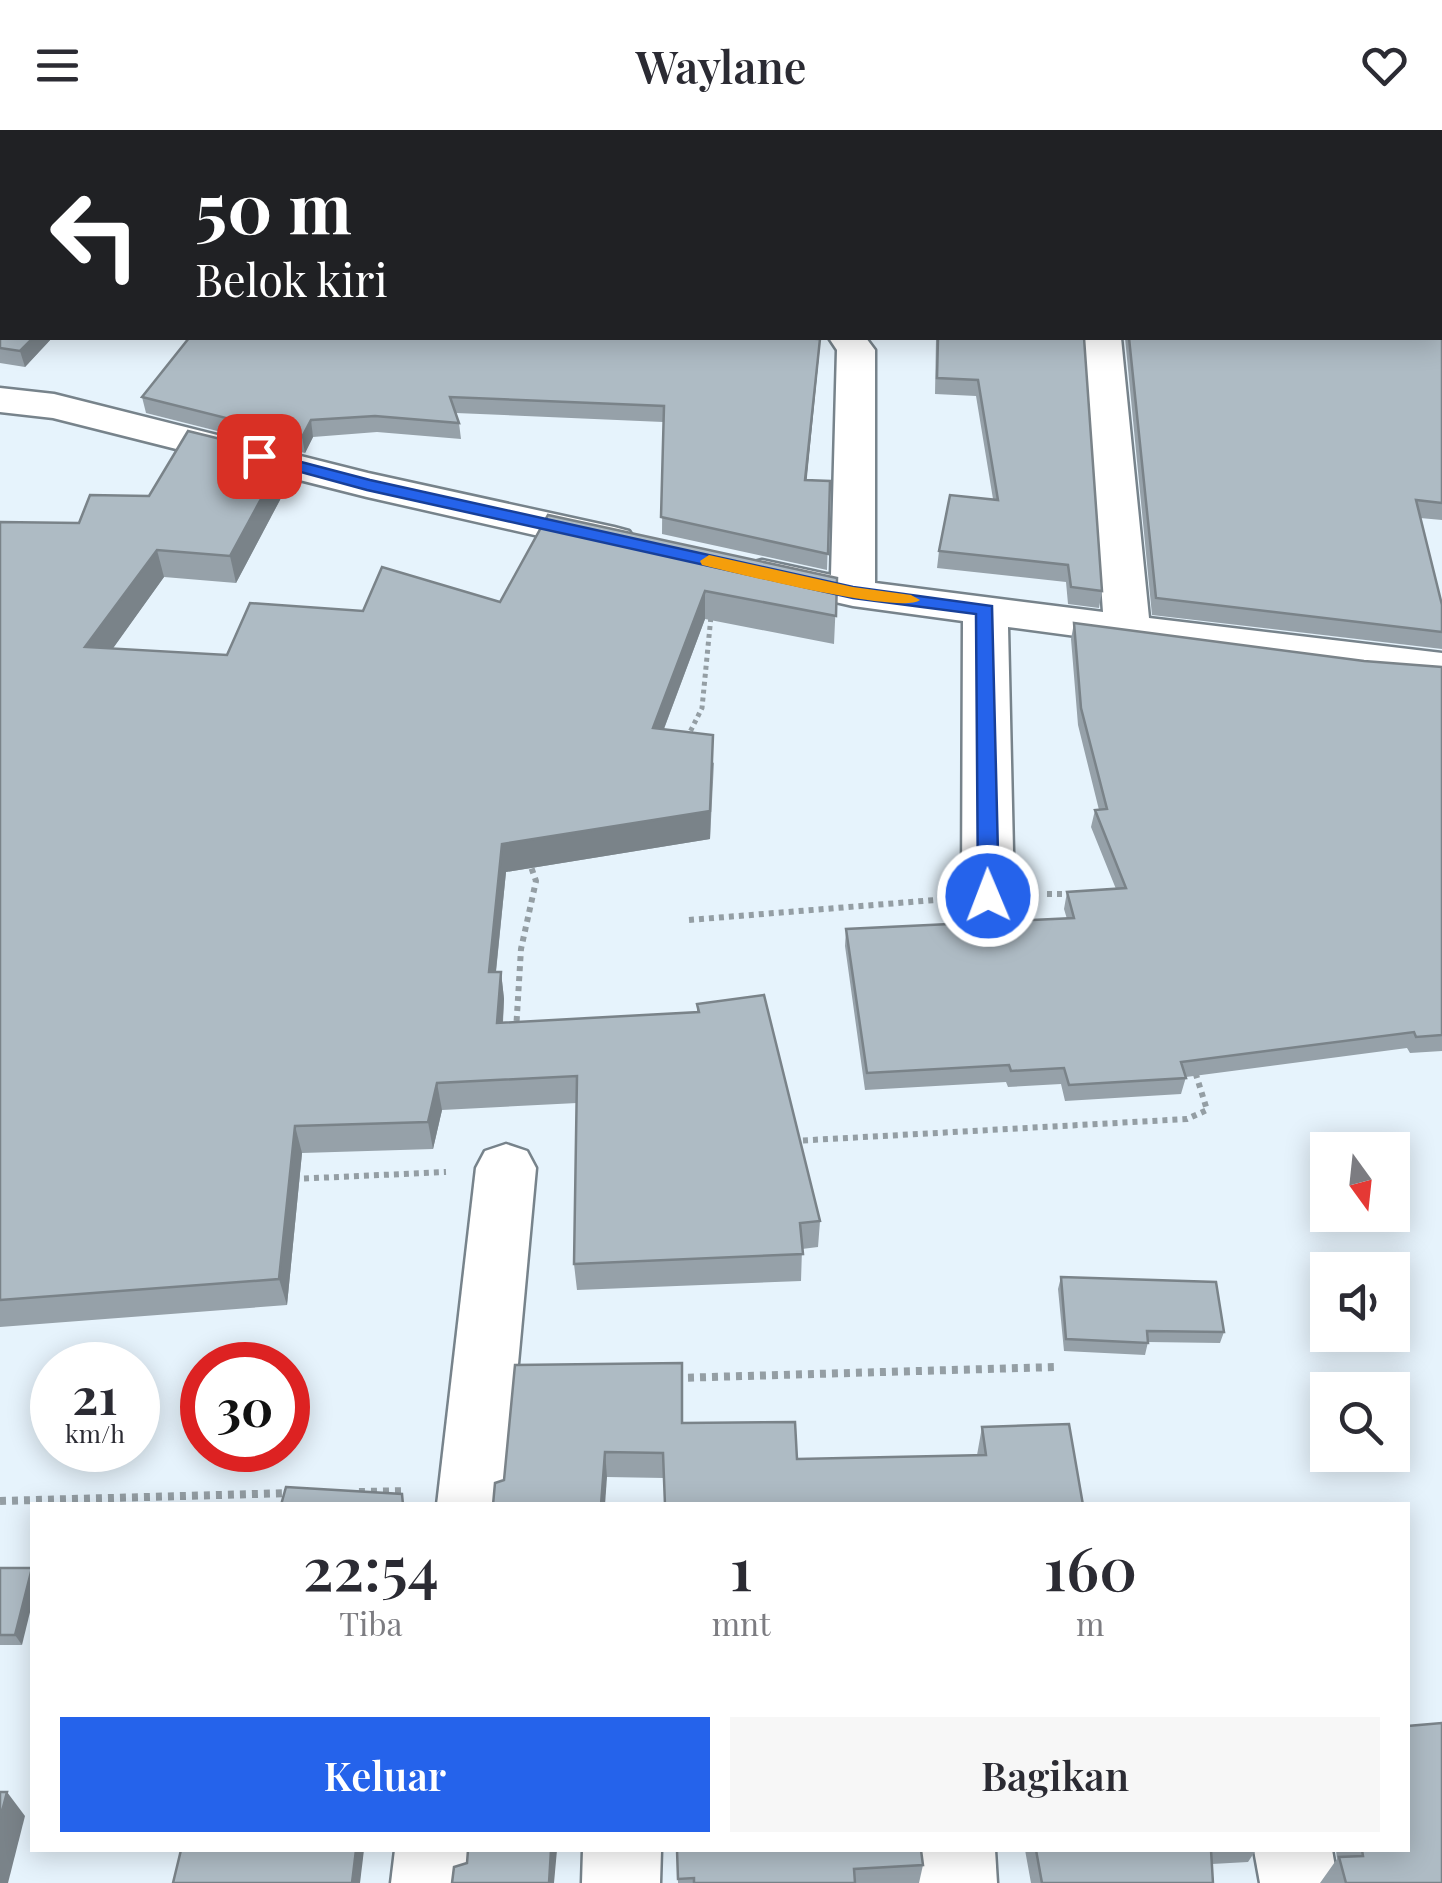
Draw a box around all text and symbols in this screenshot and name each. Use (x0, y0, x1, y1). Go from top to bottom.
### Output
text: Waylane (635, 35, 807, 95)
icon: menu (30, 38, 85, 93)
icon: heart (1357, 38, 1412, 93)
text: 50 m (195, 158, 352, 252)
icon: left (30, 170, 160, 300)
text: Belok kiri (195, 248, 388, 308)
pin (217, 414, 302, 499)
icon: arrive (232, 429, 287, 484)
position arrow (936, 844, 1040, 948)
north arrow (1310, 1132, 1410, 1232)
map controls (1310, 1132, 1410, 1472)
button: sound (1310, 1252, 1410, 1352)
speed limit sign: 30 (180, 1342, 310, 1472)
text: 21 (72, 1361, 118, 1428)
button: search (1310, 1372, 1410, 1472)
text: km/h (65, 1416, 125, 1449)
text: 22:54 (303, 1526, 439, 1606)
text: 1 (730, 1526, 753, 1606)
text: 160 (1044, 1526, 1137, 1606)
text: Tiba (339, 1601, 402, 1644)
text: mnt (712, 1601, 771, 1644)
text: m (1076, 1601, 1104, 1644)
button: Keluar (60, 1717, 710, 1832)
button: Bagikan (730, 1717, 1380, 1832)

